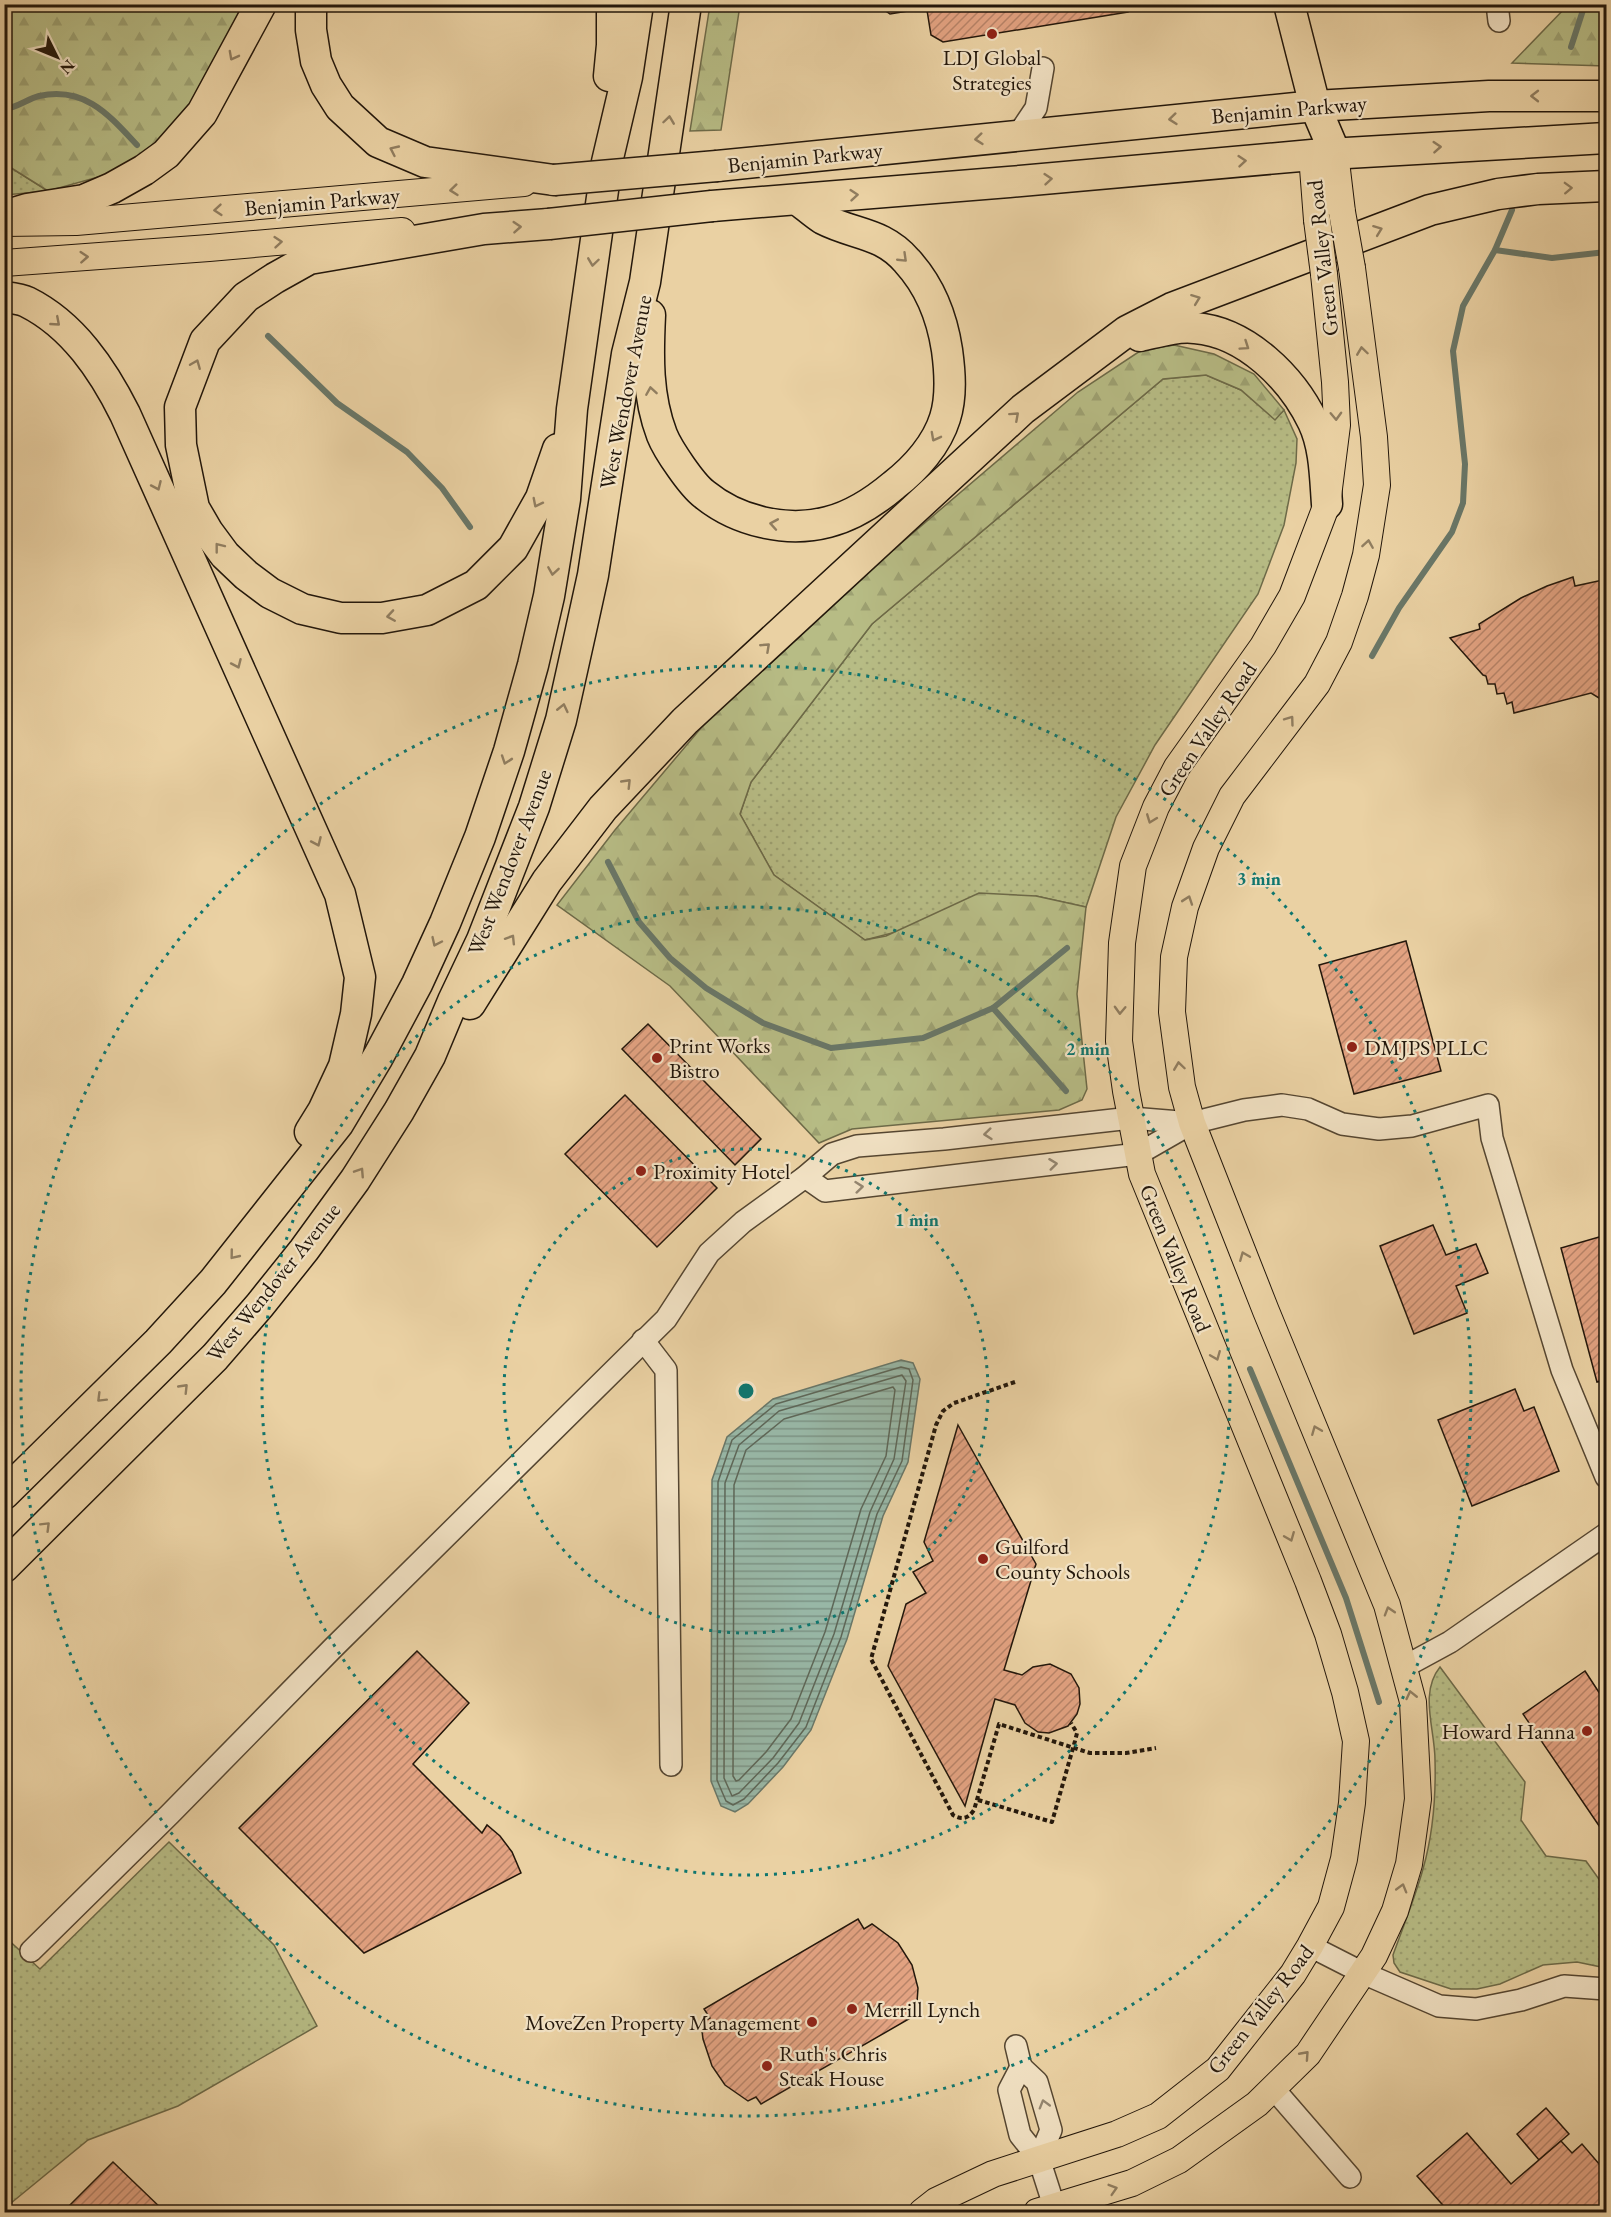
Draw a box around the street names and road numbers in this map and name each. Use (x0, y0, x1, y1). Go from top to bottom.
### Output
street label: Benjamin Parkway (1210, 88, 1368, 131)
street label: Benjamin Parkway (726, 135, 884, 180)
street label: Green Valley Road (1300, 178, 1345, 338)
street label: Benjamin Parkway (243, 180, 401, 223)
street label: West Wendover Avenue (592, 292, 659, 492)
street label: Green Valley Road (1152, 655, 1264, 802)
street label: West Wendover Avenue (461, 764, 559, 959)
street label: Green Valley Road (1133, 1180, 1219, 1337)
street label: West Wendover Avenue (200, 1196, 347, 1368)
street label: Green Valley Road (1201, 1938, 1321, 2080)

